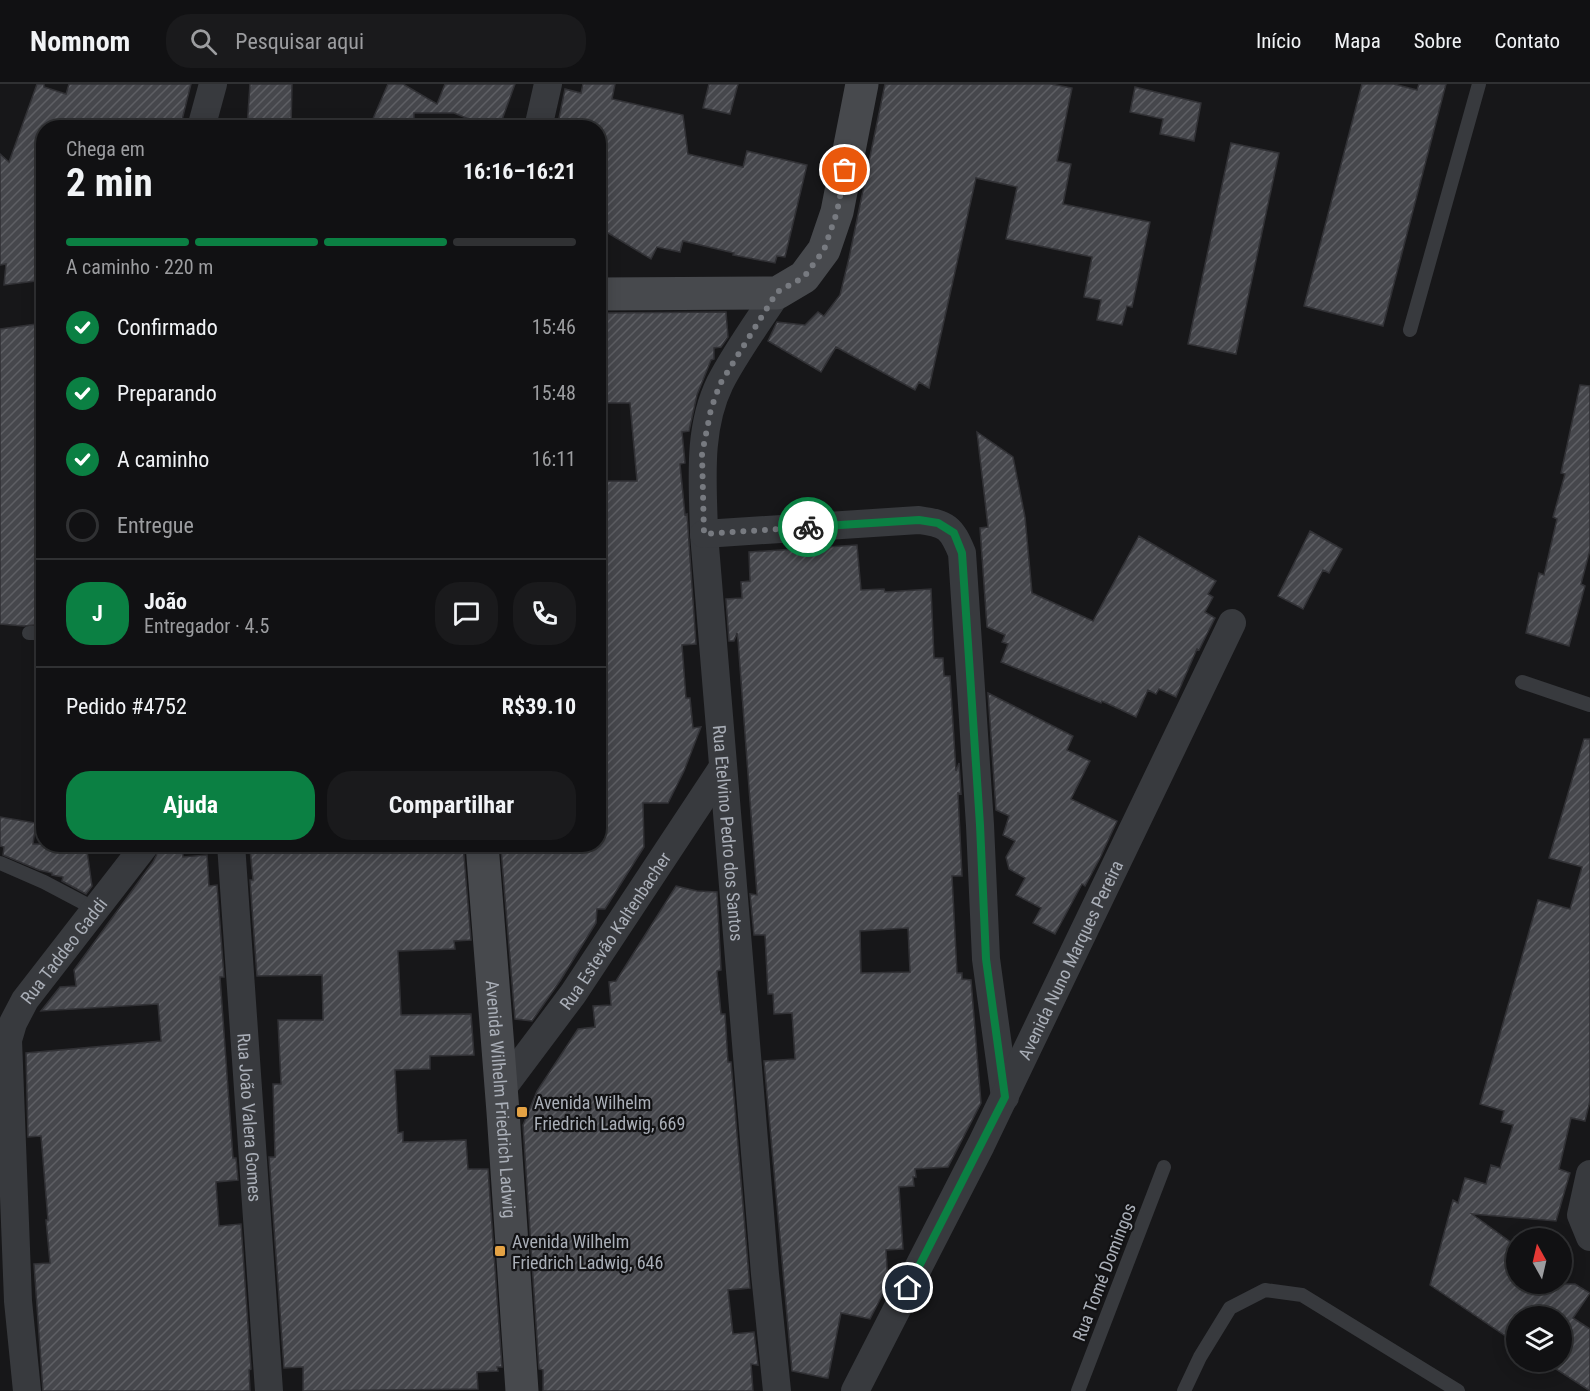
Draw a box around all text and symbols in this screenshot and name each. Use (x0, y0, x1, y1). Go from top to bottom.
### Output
search box (166, 14, 586, 68)
text: Nomnom (30, 25, 130, 58)
icon: search (187, 25, 220, 58)
text: Pesquisar aqui (235, 29, 364, 54)
text: Início (1256, 29, 1301, 53)
text: Mapa (1334, 29, 1381, 53)
text: Sobre (1414, 29, 1462, 53)
text: Contato (1495, 29, 1560, 53)
text: Chega em (66, 137, 145, 161)
pin (819, 144, 870, 195)
icon: bag (828, 153, 861, 186)
text: 16:16–16:21 (463, 159, 576, 184)
text: 2 min (66, 160, 153, 206)
text: A caminho · 220 m (66, 255, 213, 279)
icon: check (66, 311, 99, 344)
text: Confirmado (117, 315, 218, 340)
text: 15:46 (532, 315, 576, 339)
icon: check (66, 377, 99, 410)
text: Preparando (117, 381, 217, 406)
text: 15:48 (532, 381, 576, 405)
icon: check (66, 443, 99, 476)
text: A caminho (117, 447, 209, 472)
text: 16:11 (532, 447, 576, 471)
courier (778, 497, 838, 557)
icon: bike (792, 511, 825, 544)
text: Entregue (117, 513, 194, 538)
button: chat (435, 582, 498, 645)
button: phone (513, 582, 576, 645)
text: João (144, 589, 187, 614)
text: J (92, 601, 103, 626)
text: Entregador · 4.5 (144, 614, 269, 638)
text: Pedido #4752 (66, 694, 187, 719)
text: R$39.10 (502, 694, 576, 719)
street label: Rua Etelvino Pedro dos Santos (709, 724, 748, 942)
button: Ajuda (66, 771, 315, 840)
button: Compartilhar (327, 771, 576, 840)
street label: Rua Estevão Kaltenbacher (555, 847, 675, 1013)
street label: Avenida Nuno Marques Pereira (1013, 857, 1127, 1063)
street label: Rua Taddeo Gaddi (16, 893, 111, 1008)
street label: Avenida Wilhelm Friedrich Ladwig (482, 979, 521, 1219)
street label: Rua João Valera Gomes (234, 1032, 266, 1203)
place label: Avenida Wilhelm Friedrich Ladwig, 669 (534, 1092, 685, 1134)
marker: Avenida Wilhelm Friedrich Ladwig, 669 (515, 1105, 529, 1119)
street label: Rua Tomé Domingos (1068, 1200, 1140, 1344)
north arrow (1506, 1228, 1572, 1294)
map controls (1506, 1228, 1572, 1372)
place label: Avenida Wilhelm Friedrich Ladwig, 646 (512, 1231, 663, 1273)
marker: Avenida Wilhelm Friedrich Ladwig, 646 (493, 1244, 507, 1258)
pin (882, 1262, 933, 1313)
icon: home (891, 1271, 924, 1304)
button: layers (1506, 1306, 1572, 1372)

